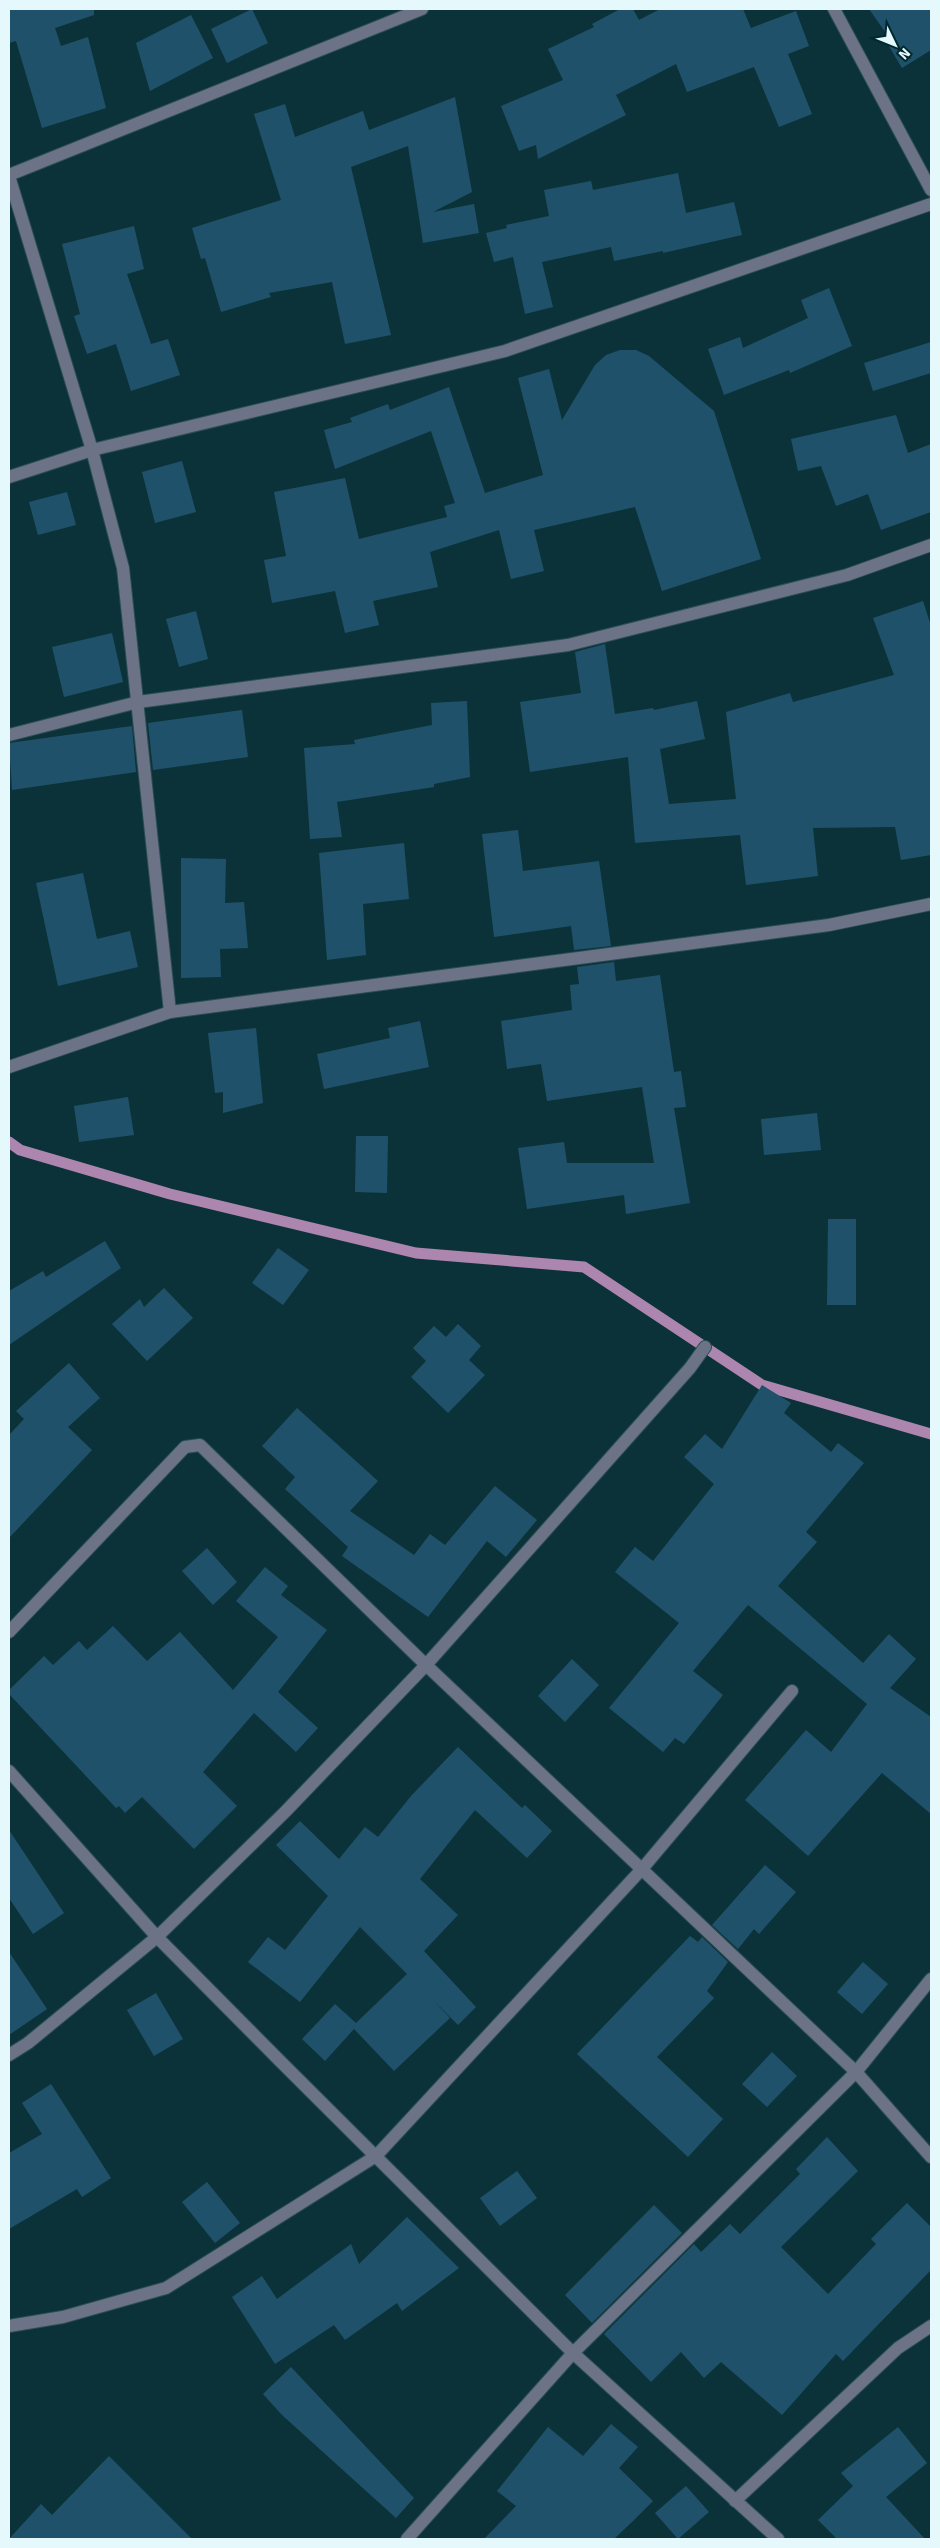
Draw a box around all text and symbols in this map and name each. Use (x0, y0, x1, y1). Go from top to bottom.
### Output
north arrow (870, 20, 920, 70)
text: N (895, 44, 914, 63)

